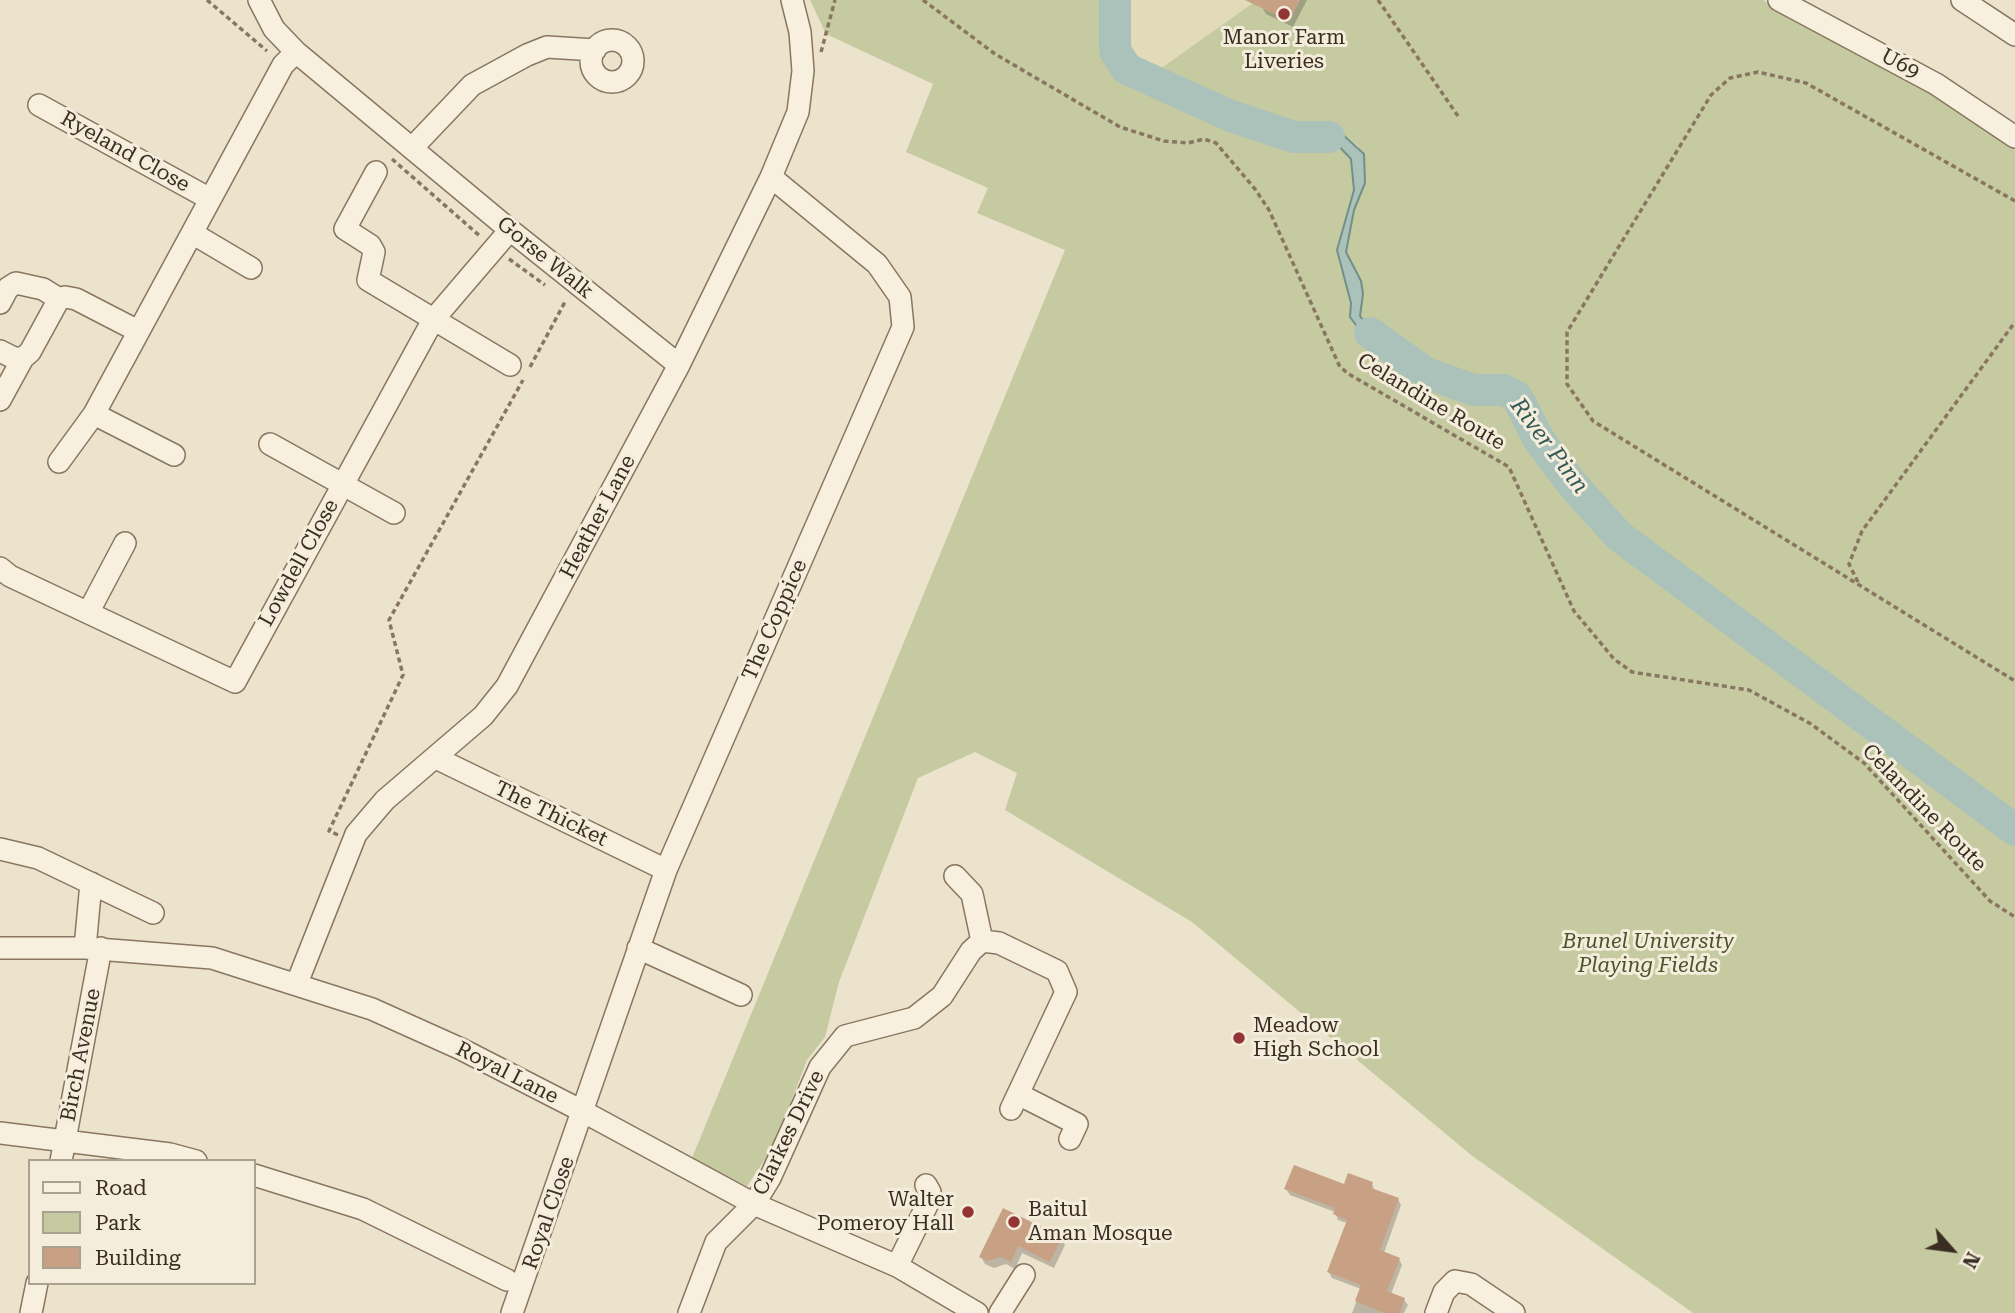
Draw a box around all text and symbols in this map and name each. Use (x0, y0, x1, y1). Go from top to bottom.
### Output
marker: Manor Farm Liveries (1276, 6, 1292, 22)
place label: Manor Farm Liveries (1223, 25, 1345, 75)
street label: U69 (1876, 43, 1924, 85)
street label: Ryeland Close (56, 106, 194, 198)
street label: Gorse Walk (492, 212, 598, 304)
street label: Celandine Route (1353, 348, 1509, 456)
water label: River Pinn (1504, 393, 1594, 499)
street label: Heather Lane (555, 451, 641, 583)
street label: Lowdell Close (254, 495, 344, 631)
street label: The Coppice (737, 556, 813, 684)
street label: Celandine Route (1857, 739, 1991, 877)
street label: The Thicket (490, 776, 612, 852)
park label: Brunel University Playing Fields (1562, 929, 1734, 979)
street label: Birch Avenue (56, 986, 106, 1124)
place label: Meadow High School (1253, 1013, 1379, 1063)
marker: Meadow High School (1231, 1030, 1247, 1046)
street label: Royal Lane (452, 1036, 562, 1110)
street label: Clarkes Drive (748, 1066, 830, 1200)
street label: Royal Close (518, 1153, 580, 1273)
legend (28, 1159, 256, 1285)
text: Road (95, 1176, 147, 1200)
place label: Walter Pomeroy Hall (817, 1187, 954, 1237)
place label: Baitul Aman Mosque (1028, 1197, 1173, 1247)
marker: Walter Pomeroy Hall (960, 1204, 976, 1220)
text: Park (95, 1211, 141, 1235)
marker: Baitul Aman Mosque (1006, 1214, 1022, 1230)
north arrow (1917, 1215, 1987, 1285)
text: Building (95, 1246, 181, 1270)
text: N (1957, 1248, 1985, 1272)

